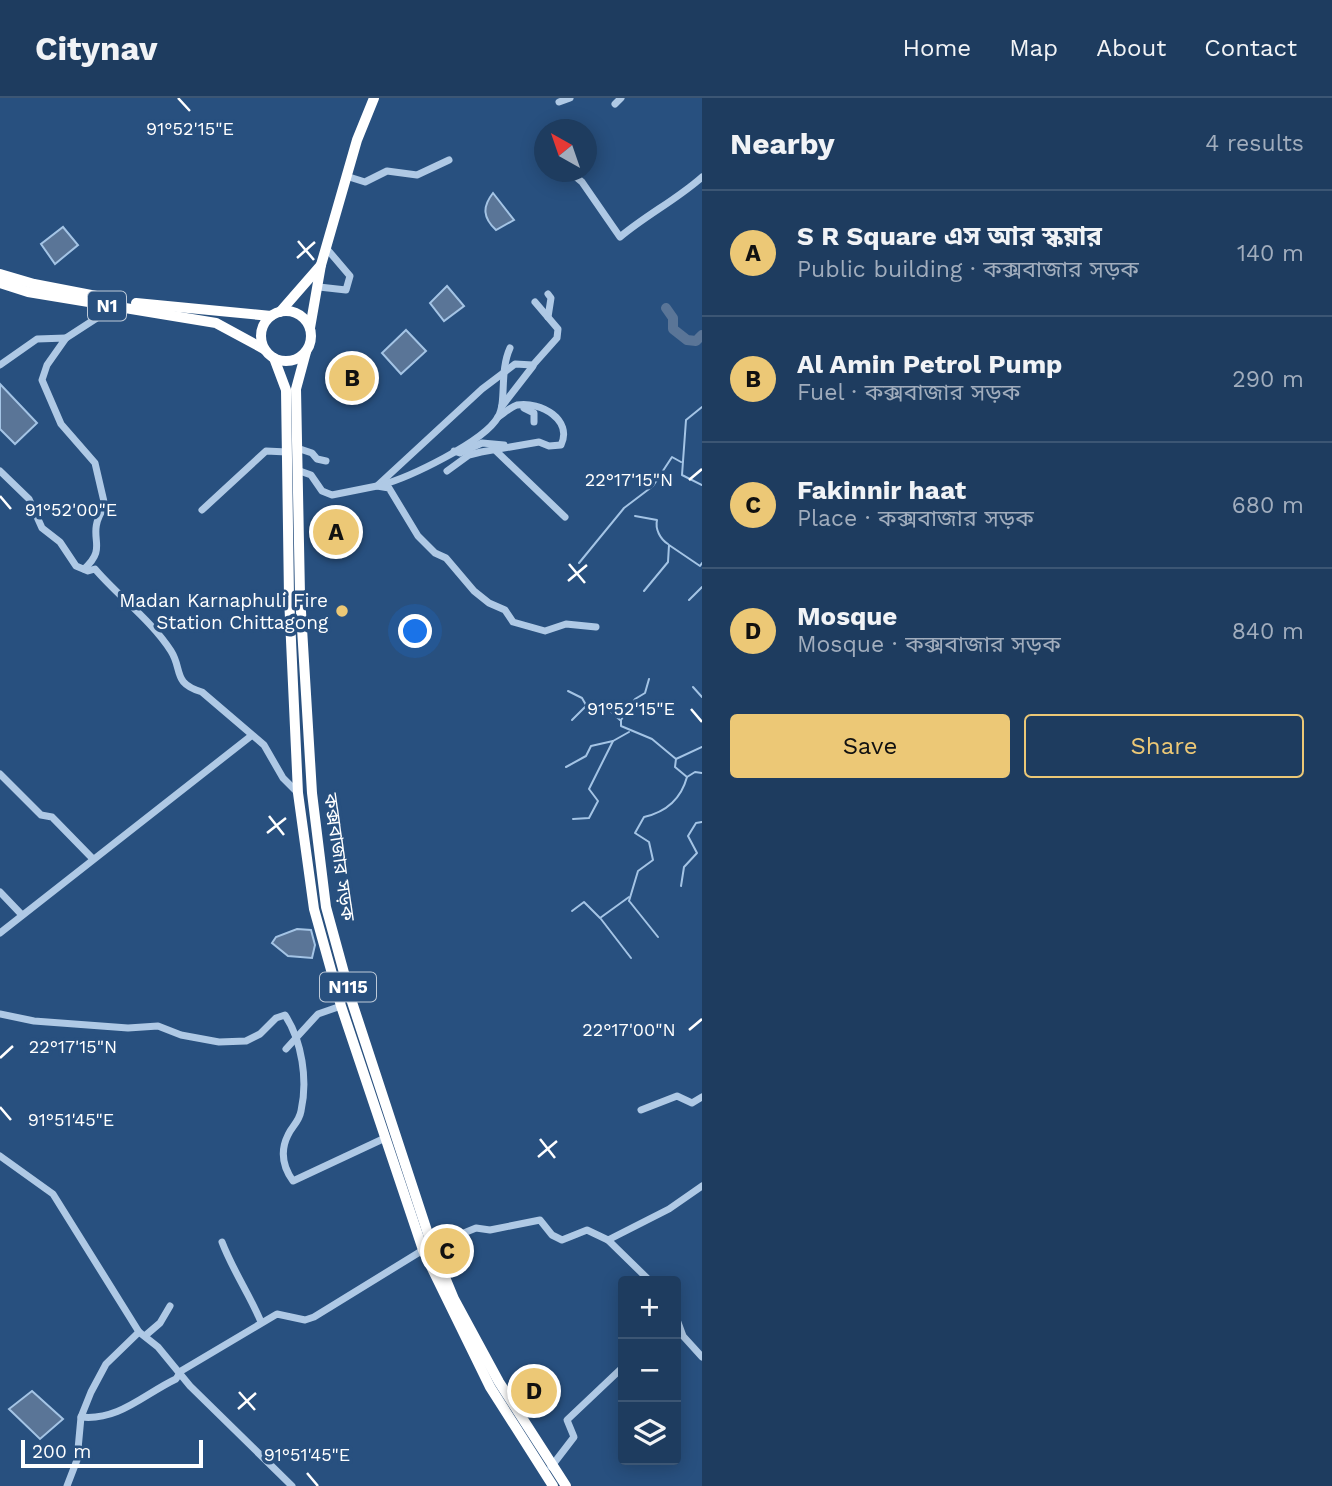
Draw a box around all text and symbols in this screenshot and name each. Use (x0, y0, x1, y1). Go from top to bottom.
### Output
text: Citynav (35, 29, 157, 68)
text: Home (903, 34, 971, 62)
text: Map (1009, 34, 1058, 62)
text: About (1096, 34, 1166, 62)
text: Contact (1204, 34, 1297, 62)
text: 91°52'15"E (146, 118, 234, 139)
north arrow (534, 119, 597, 182)
text: Nearby (730, 126, 835, 161)
text: 4 results (1205, 130, 1304, 157)
text: S R Square এস আর স্কয়ার (797, 221, 1102, 251)
text: A (745, 240, 761, 267)
text: 140 m (1237, 240, 1304, 267)
text: Public building · কক্সবাজার সড়ক (797, 256, 1139, 283)
road number: N1 (88, 292, 126, 321)
text: Al Amin Petrol Pump (797, 349, 1062, 379)
pin: B (329, 352, 375, 404)
text: B (745, 366, 761, 393)
text: 290 m (1232, 366, 1304, 393)
text: Fuel · কক্সবাজার সড়ক (797, 379, 1020, 406)
text: 22°17'15"N (585, 469, 673, 490)
text: Fakinnir haat (797, 475, 966, 505)
text: C (745, 492, 761, 519)
text: 680 m (1232, 492, 1304, 519)
text: 91°52'00"E (25, 499, 117, 520)
text: Place · কক্সবাজার সড়ক (797, 505, 1034, 532)
pin: A (313, 506, 359, 558)
place label: Madan Karnaphuli Fire Station Chittagong (119, 589, 329, 634)
text: Mosque (797, 601, 897, 631)
marker: Madan Karnaphuli Fire Station Chittagong (334, 603, 350, 619)
your location (398, 614, 432, 648)
text: D (745, 618, 761, 645)
text: 840 m (1232, 618, 1304, 645)
text: Mosque · কক্সবাজার সড়ক (797, 631, 1061, 658)
text: 91°52'15"E (587, 698, 675, 719)
button: Save (730, 714, 1010, 778)
button: Share (1024, 714, 1304, 778)
street label: কক্সবাজার সড়ক (319, 791, 360, 923)
road number: N115 (320, 972, 376, 1002)
text: 22°17'00"N (582, 1019, 676, 1040)
text: 22°17'15"N (29, 1036, 117, 1057)
text: 91°51'45"E (28, 1109, 114, 1130)
pin: C (424, 1225, 470, 1277)
map controls (618, 1276, 681, 1465)
button: + (618, 1276, 681, 1339)
button: − (618, 1339, 681, 1402)
pin: D (511, 1365, 557, 1417)
button: layers (618, 1402, 681, 1465)
scale bar (21, 1437, 203, 1469)
text: 200 m (32, 1440, 91, 1463)
text: 91°51'45"E (264, 1444, 350, 1465)

